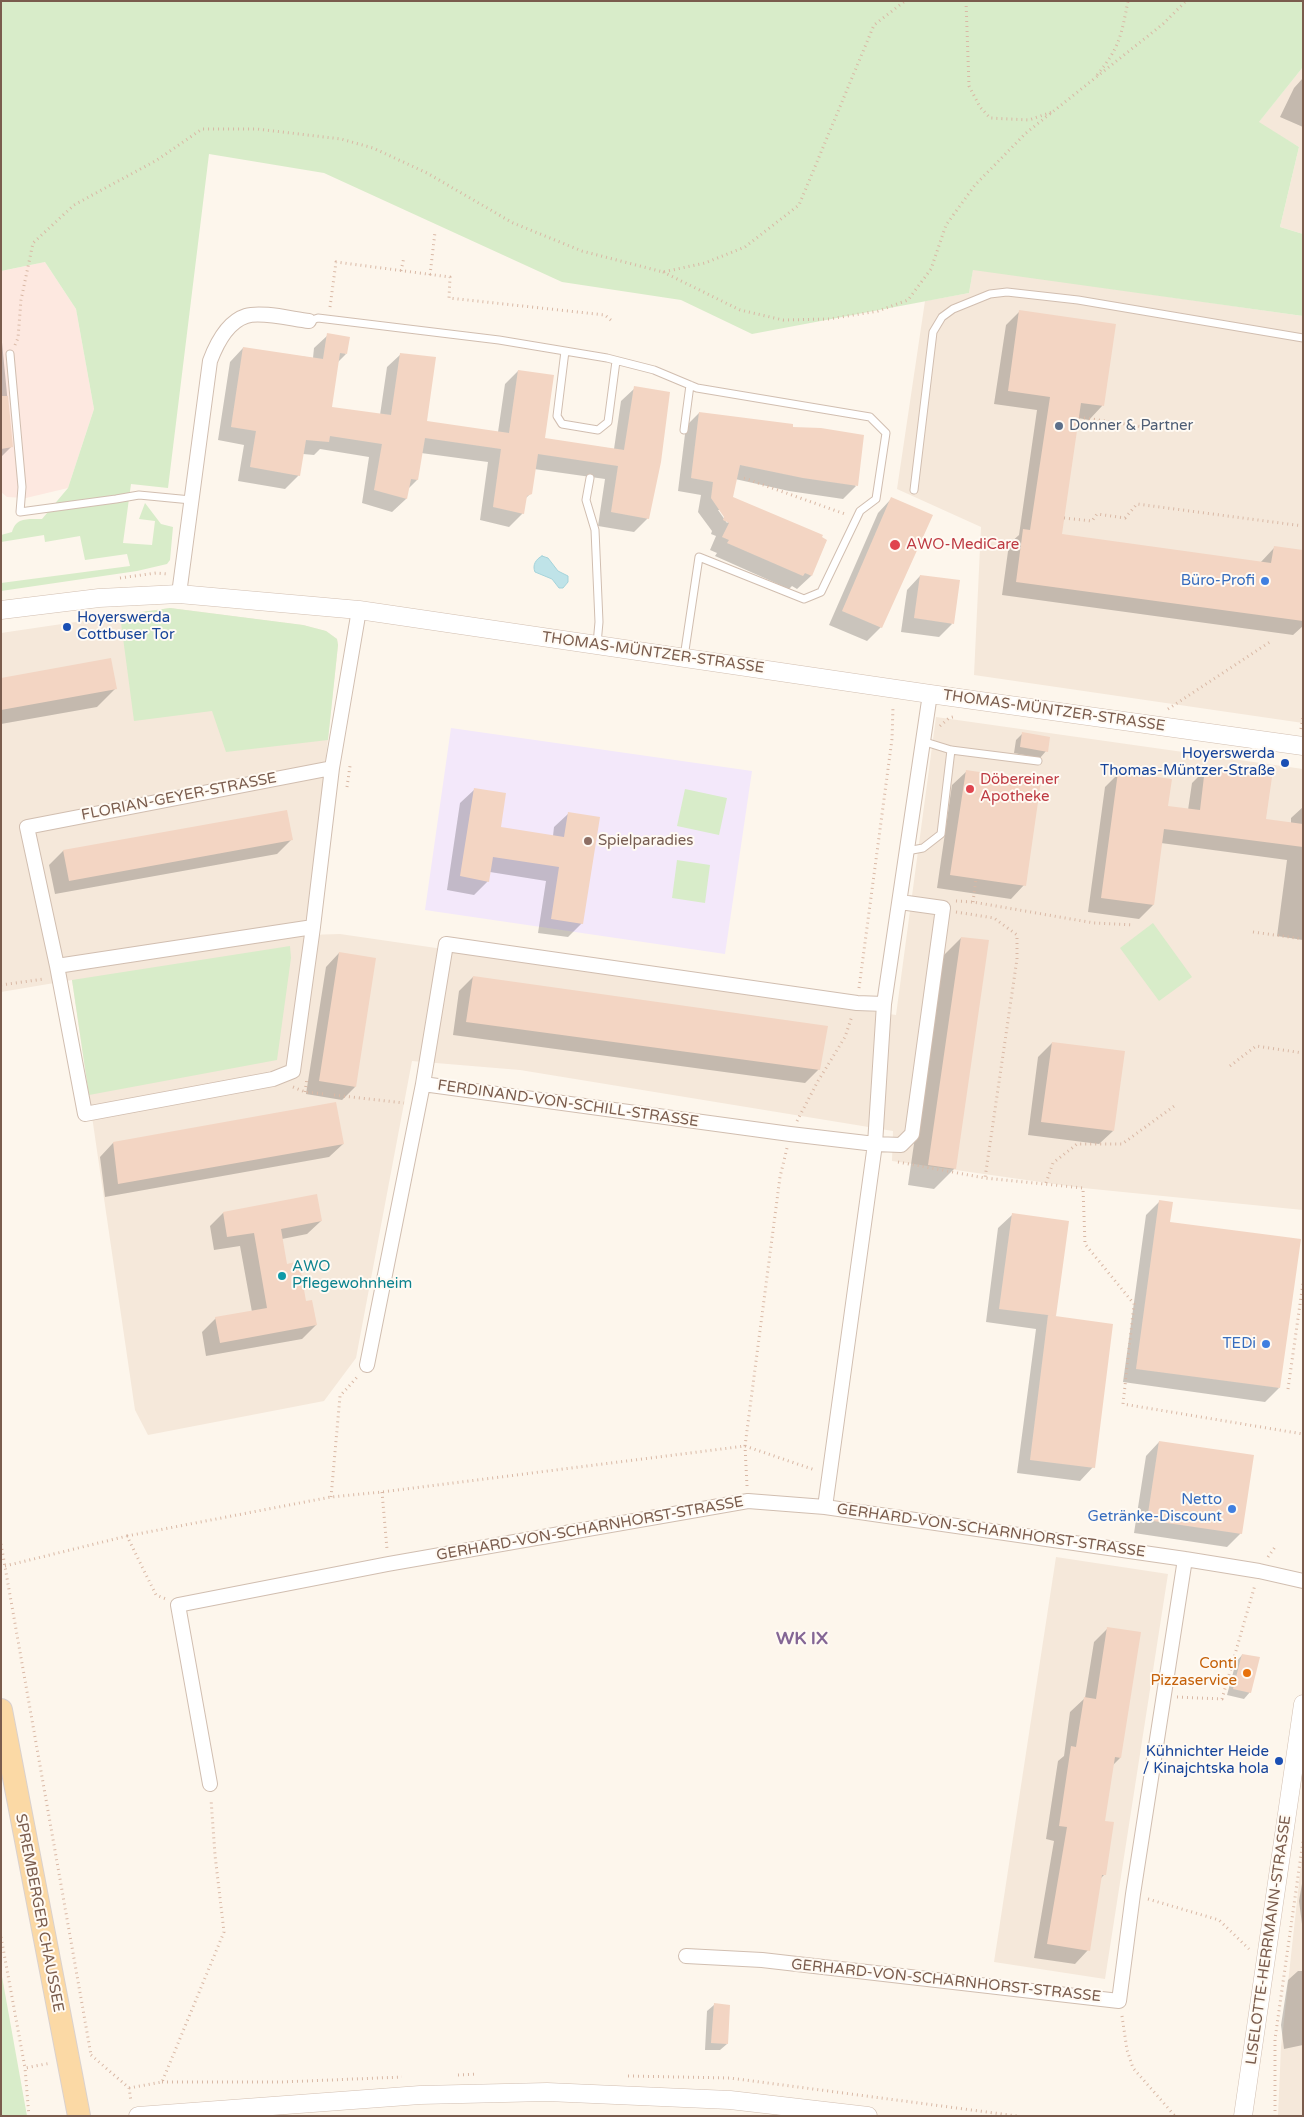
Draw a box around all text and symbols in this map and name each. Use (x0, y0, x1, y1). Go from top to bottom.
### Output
place label: Donner & Partner (1069, 417, 1193, 435)
marker: Donner & Partner (1053, 420, 1065, 432)
place label: AWO-MediCare (906, 536, 1019, 554)
marker: AWO-MediCare (888, 538, 902, 552)
place label: Büro-Profi (1181, 572, 1255, 590)
marker: Büro-Profi (1259, 575, 1271, 587)
place label: Hoyerswerda Cottbuser Tor (77, 609, 175, 644)
marker: Hoyerswerda Cottbuser Tor (61, 621, 73, 633)
street label: THOMAS-MÜNTZER-STRASSE (541, 628, 765, 678)
street label: THOMAS-MÜNTZER-STRASSE (942, 686, 1166, 736)
place label: Hoyerswerda Thomas-Müntzer-Straße (1100, 745, 1275, 780)
marker: Hoyerswerda Thomas-Müntzer-Straße (1279, 757, 1291, 769)
street label: FLORIAN-GEYER-STRASSE (80, 769, 278, 825)
place label: Döbereiner Apotheke (980, 771, 1059, 806)
marker: Döbereiner Apotheke (964, 783, 976, 795)
place label: Spielparadies (598, 832, 694, 850)
marker: Spielparadies (582, 835, 594, 847)
street label: FERDINAND-VON-SCHILL-STRASSE (436, 1077, 700, 1131)
place label: AWO Pflegewohnheim (292, 1258, 412, 1293)
marker: AWO Pflegewohnheim (276, 1270, 288, 1282)
place label: TEDi (1222, 1335, 1256, 1353)
marker: TEDi (1260, 1338, 1272, 1350)
place label: Netto Getränke-Discount (1088, 1491, 1222, 1526)
street label: GERHARD-VON-SCHARNHORST-STRASSE (435, 1493, 745, 1565)
street label: GERHARD-VON-SCHARNHORST-STRASSE (836, 1500, 1146, 1562)
marker: Netto Getränke-Discount (1226, 1503, 1238, 1515)
district label: WK IX (776, 1628, 828, 1650)
place label: Conti Pizzaservice (1150, 1655, 1237, 1690)
marker: Conti Pizzaservice (1241, 1667, 1253, 1679)
place label: Kühnichter Heide / Kinajchtska hola (1143, 1743, 1269, 1778)
marker: Kühnichter Heide / Kinajchtska hola (1273, 1755, 1285, 1767)
street label: SPREMBERGER CHAUSSEE (11, 1812, 67, 2014)
street label: LISELOTTE-HERRMANN-STRASSE (1243, 1814, 1295, 2066)
street label: GERHARD-VON-SCHARNHORST-STRASSE (790, 1956, 1102, 2006)

